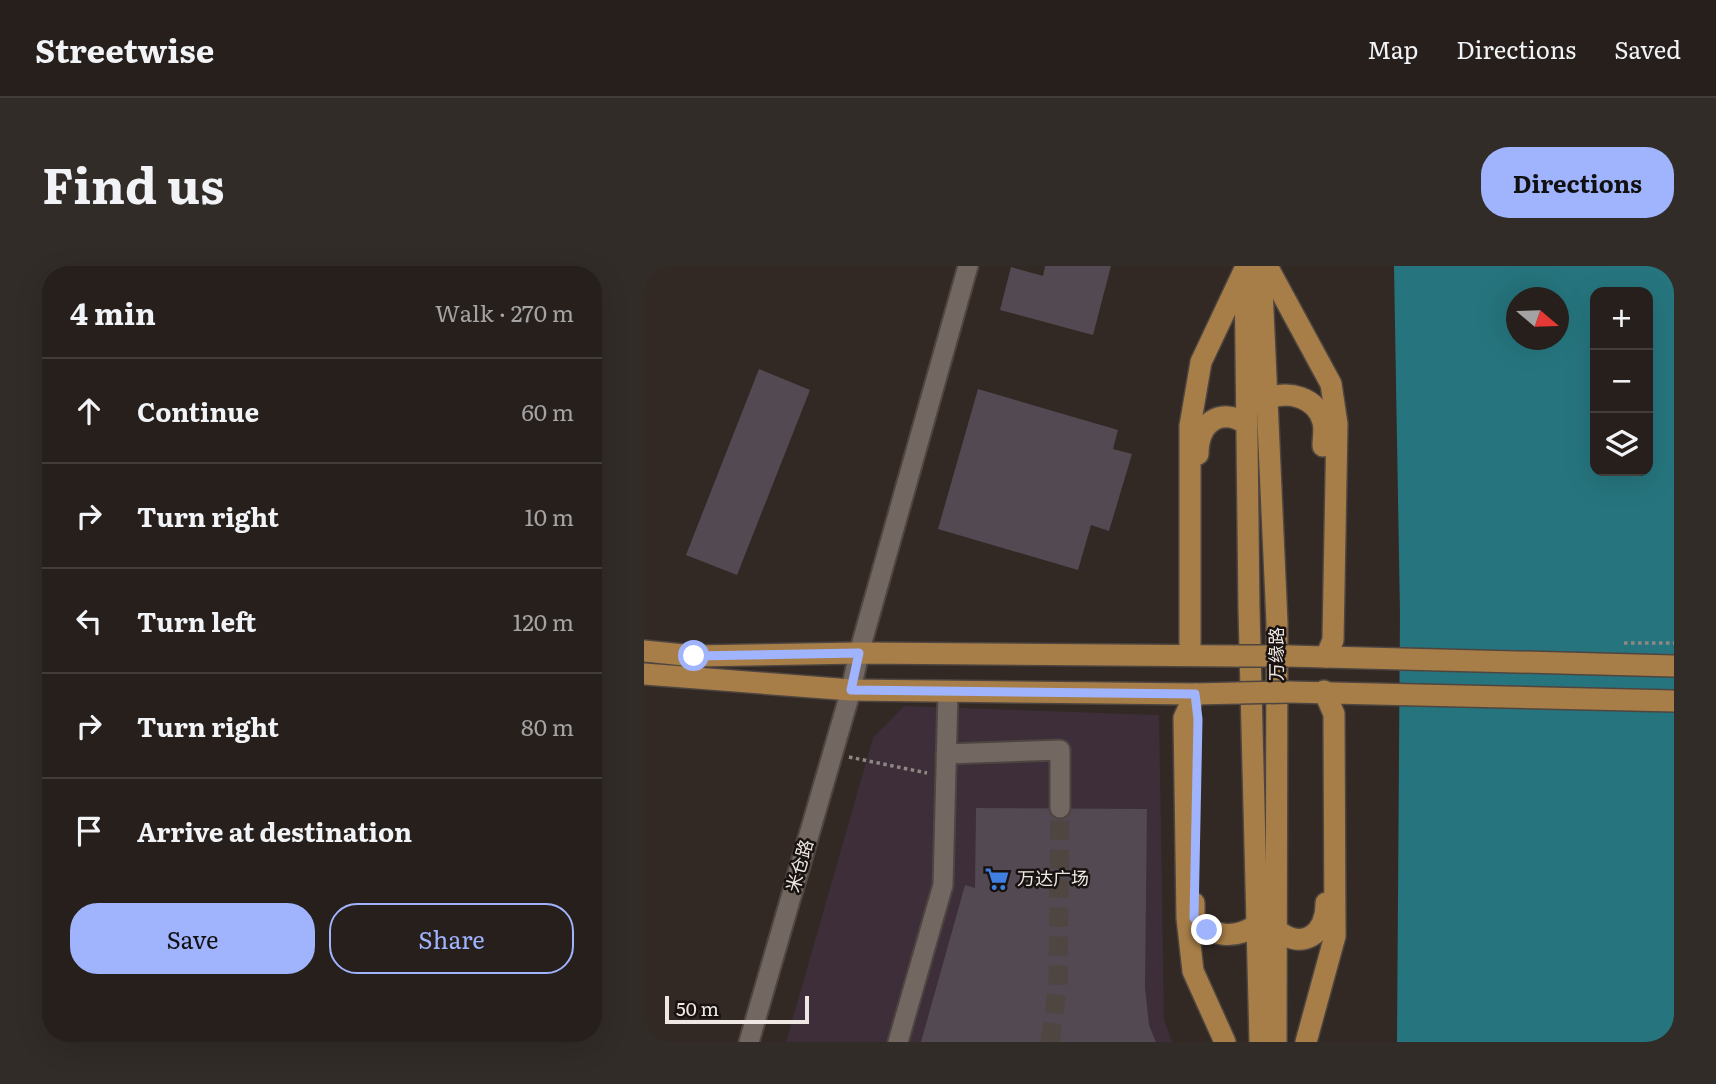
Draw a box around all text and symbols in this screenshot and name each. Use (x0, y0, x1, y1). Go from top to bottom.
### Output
text: Streetwise (35, 24, 214, 73)
text: Map (1367, 31, 1418, 66)
text: Directions (1456, 31, 1576, 66)
text: Saved (1614, 31, 1681, 66)
text: Find us (42, 146, 225, 219)
button: Directions (1481, 147, 1674, 218)
north arrow (1506, 287, 1569, 350)
map controls (1590, 287, 1653, 476)
button: + (1590, 287, 1653, 350)
text: 4 min (70, 290, 156, 334)
text: Walk · 270 m (435, 295, 574, 329)
button: − (1590, 350, 1653, 413)
text: Continue (137, 391, 259, 430)
icon: ahead (70, 392, 108, 430)
text: 60 m (521, 394, 574, 428)
button: layers (1590, 413, 1653, 476)
text: Turn right (137, 496, 279, 535)
icon: right (70, 497, 108, 535)
text: 10 m (524, 499, 574, 533)
text: Turn left (137, 601, 256, 640)
icon: left (70, 602, 108, 640)
text: 120 m (513, 604, 574, 638)
street label: 万缘路 (1262, 627, 1289, 681)
route start (678, 640, 709, 671)
text: Turn right (137, 706, 279, 745)
icon: right (70, 707, 108, 745)
text: 80 m (521, 709, 574, 743)
text: Arrive at destination (137, 811, 412, 850)
icon: arrive (70, 812, 108, 850)
street label: 米仓路 (778, 836, 819, 895)
place label: 万达广场 (1017, 864, 1089, 891)
supermarket icon: 万达广场 (983, 865, 1011, 893)
button: Save (70, 903, 315, 974)
button: Share (329, 903, 574, 974)
route end (1191, 914, 1222, 945)
scale bar (665, 993, 808, 1025)
text: 50 m (676, 994, 719, 1022)

